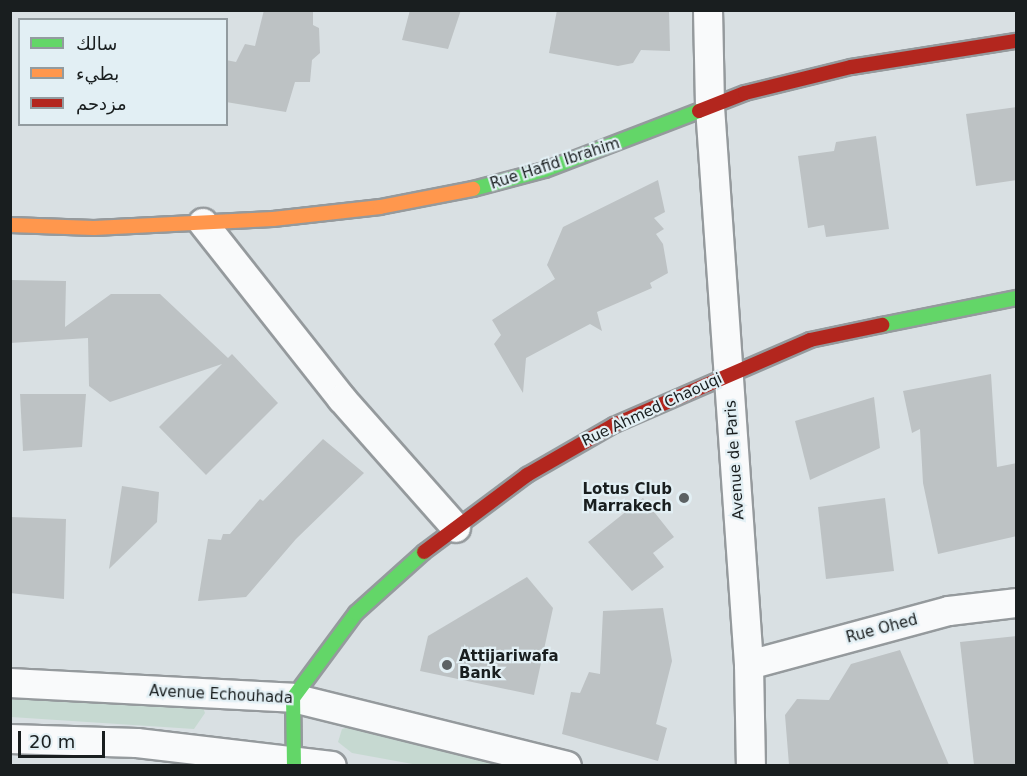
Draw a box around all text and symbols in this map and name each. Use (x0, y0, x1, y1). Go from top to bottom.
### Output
legend (18, 18, 228, 126)
text: سالك (76, 33, 117, 54)
text: بطيء (76, 63, 119, 84)
text: مزدحم (76, 93, 127, 114)
street label: Rue Hafid Ibrahim (488, 135, 622, 193)
street label: Rue Ahmed Chaouqi (579, 370, 725, 450)
street label: Avenue de Paris (722, 400, 748, 520)
place label: Lotus Club Marrakech (583, 480, 672, 515)
marker: Lotus Club Marrakech (677, 491, 691, 505)
street label: Rue Ohed (844, 611, 920, 647)
place label: Attijariwafa Bank (459, 647, 559, 682)
marker: Attijariwafa Bank (440, 658, 454, 672)
street label: Avenue Echouhada (149, 682, 293, 708)
scale bar (21, 719, 108, 757)
text: 20 m (29, 731, 75, 752)

